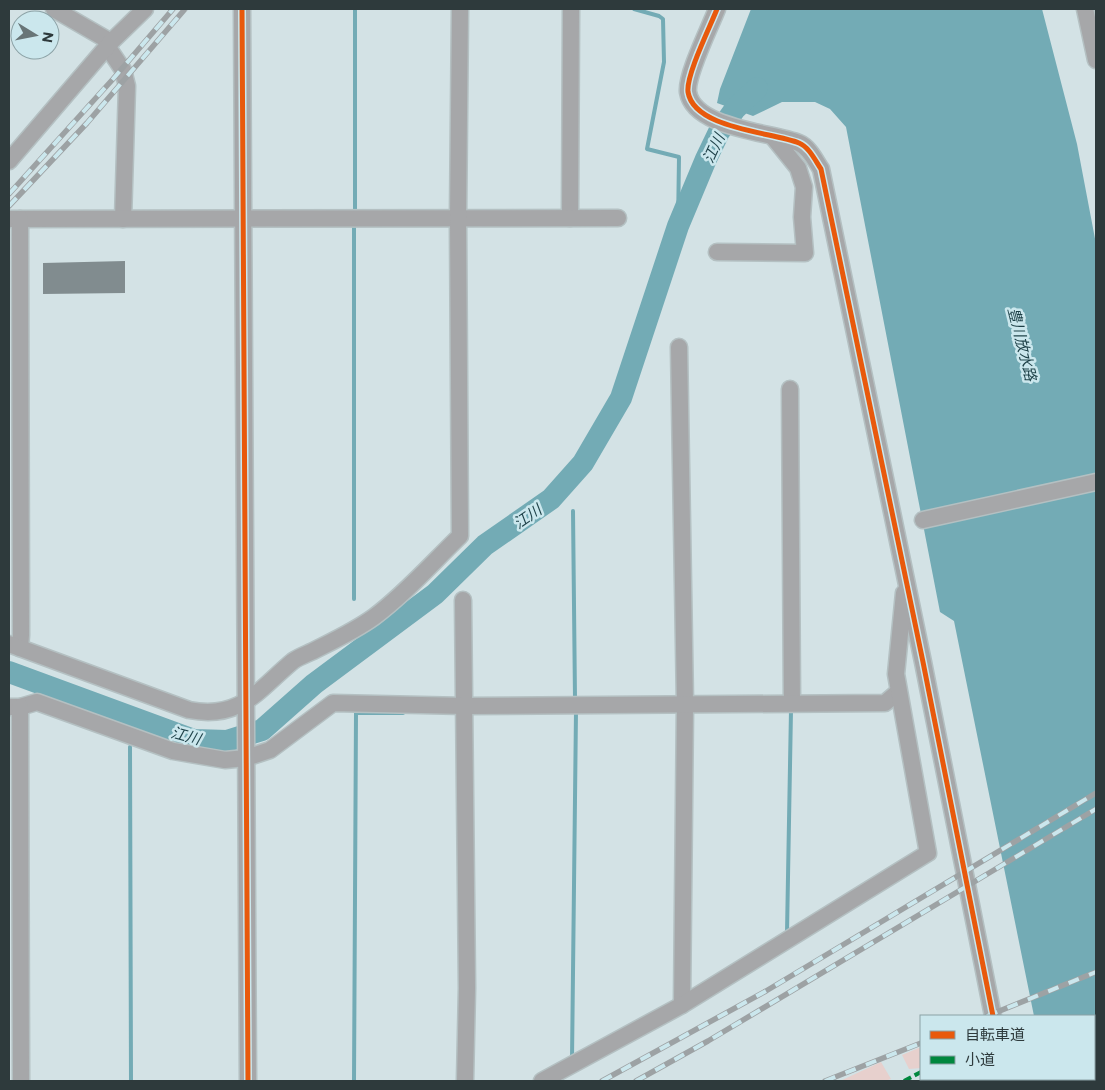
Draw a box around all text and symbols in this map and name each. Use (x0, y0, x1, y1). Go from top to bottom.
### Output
north arrow (10, 10, 60, 60)
text: N (39, 31, 58, 44)
water label: 江川 (699, 129, 728, 165)
water label: 豊川放水路 (1005, 305, 1041, 384)
water label: 江川 (510, 499, 546, 532)
water label: 江川 (169, 722, 205, 748)
legend (920, 1015, 1095, 1080)
text: 自転車道 (965, 1025, 1025, 1043)
text: 小道 (965, 1050, 995, 1068)

